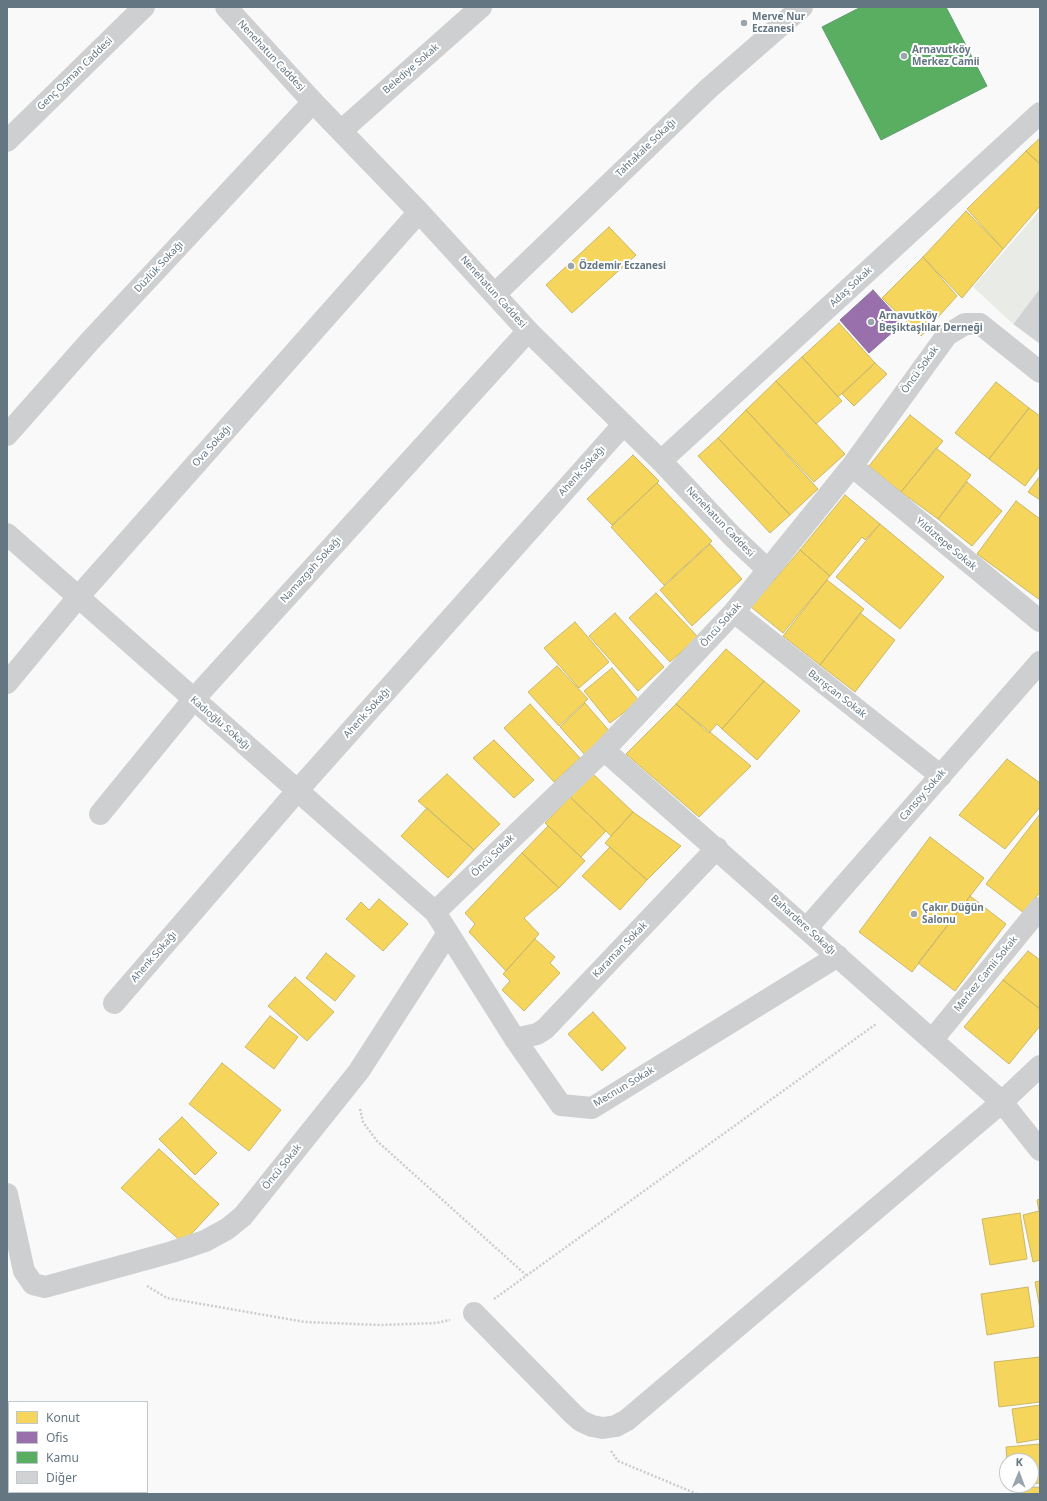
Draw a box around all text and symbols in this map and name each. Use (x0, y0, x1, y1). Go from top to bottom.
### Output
place label: Merve Nur Eczanesi (752, 11, 805, 34)
street label: Nenehatun Caddesi (235, 18, 307, 94)
marker: Merve Nur Eczanesi (739, 18, 749, 28)
street label: Genç Osman Caddesi (35, 35, 115, 113)
street label: Belediye Sokak (381, 41, 441, 97)
place label: Arnavutköy Merkez Camii (912, 44, 980, 68)
marker: Arnavutköy Merkez Camii (899, 51, 909, 61)
street label: Tahtakale Sokağı (614, 116, 678, 180)
street label: Düzlük Sokağı (132, 239, 186, 295)
street label: Nenehatun Caddesi (458, 254, 528, 330)
place label: Özdemir Eczanesi (579, 260, 666, 272)
marker: Özdemir Eczanesi (566, 261, 576, 271)
street label: Adaş Sokak (827, 264, 875, 310)
place label: Arnavutköy Beşiktaşlılar Derneği (879, 310, 983, 334)
marker: Arnavutköy Beşiktaşlılar Derneği (866, 317, 876, 327)
street label: Öncü Sokak (899, 344, 941, 396)
street label: Ova Sokağı (190, 423, 234, 469)
street label: Ahenk Sokağı (556, 443, 608, 499)
street label: Nenehatun Caddesi (684, 485, 756, 559)
street label: Yıldıztepe Sokak (913, 515, 979, 573)
street label: Namazgah Sokağı (278, 535, 344, 605)
street label: Öncü Sokak (698, 600, 744, 650)
street label: Barışcan Sokak (805, 668, 869, 720)
street label: Ahenk Sokağı (341, 685, 393, 741)
street label: Kadıoğlu Sokağı (188, 694, 252, 752)
street label: Cansoy Sokak (897, 767, 949, 823)
street label: Öncü Sokak (469, 832, 517, 880)
street label: Bahardere Sokağı (768, 893, 838, 957)
place label: Çakır Düğün Salonu (922, 902, 984, 926)
marker: Çakır Düğün Salonu (909, 909, 919, 919)
street label: Karaman Sokak (590, 920, 650, 980)
street label: Ahenk Sokağı (129, 929, 179, 985)
street label: Merkez Camii Sokak (952, 934, 1020, 1014)
street label: Mecnun Sokak (592, 1064, 656, 1110)
street label: Öncü Sokak (260, 1142, 304, 1192)
legend (8, 1401, 148, 1493)
text: Konut (46, 1409, 80, 1426)
text: Ofis (46, 1429, 68, 1446)
text: Kamu (46, 1449, 79, 1466)
north arrow (999, 1453, 1039, 1493)
text: K (1015, 1454, 1023, 1469)
text: Diğer (46, 1469, 77, 1486)

